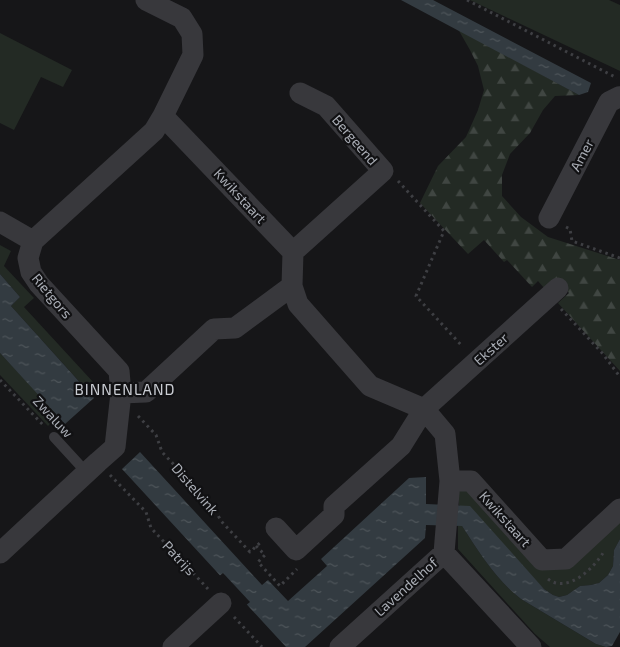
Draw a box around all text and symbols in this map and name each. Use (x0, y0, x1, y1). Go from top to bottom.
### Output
street label: Bergeend (329, 111, 382, 168)
street label: Amer (566, 135, 597, 174)
street label: Kwikstaart (211, 165, 270, 227)
street label: Rietgors (29, 270, 76, 322)
street label: Ekster (470, 328, 512, 369)
district label: BINNENLAND (75, 380, 175, 398)
street label: Zwaluw (30, 392, 77, 441)
street label: Distelvink (168, 459, 222, 518)
street label: Kwikstaart (476, 487, 535, 550)
street label: Patrijs (159, 537, 200, 578)
street label: Lavendelhof (371, 553, 441, 619)

